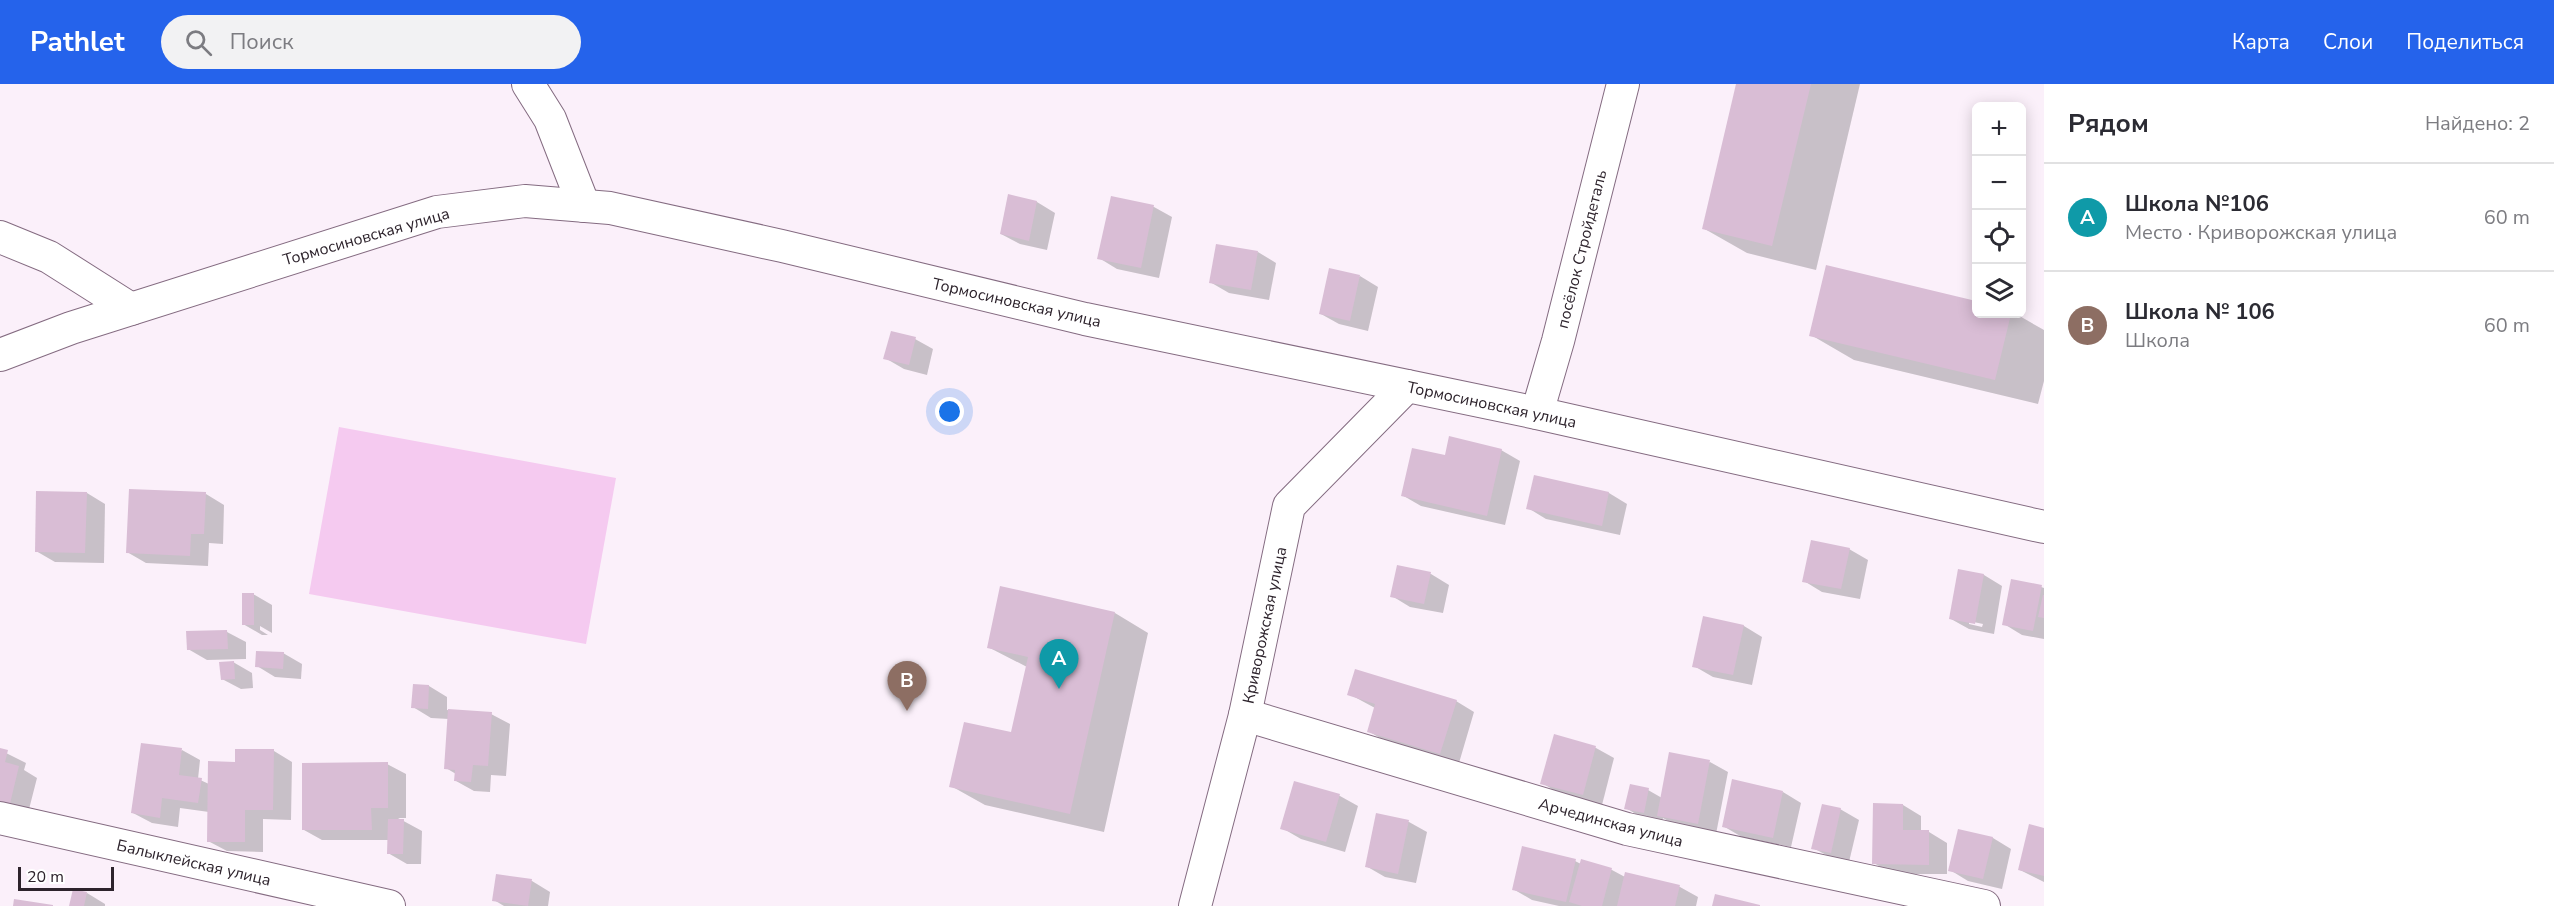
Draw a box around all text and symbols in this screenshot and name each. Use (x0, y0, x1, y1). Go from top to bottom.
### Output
search box (161, 15, 581, 69)
text: Pathlet (30, 23, 125, 61)
icon: search (182, 26, 215, 59)
text: Поиск (230, 27, 294, 57)
text: Карта (2232, 28, 2290, 56)
text: Слои (2323, 28, 2373, 56)
text: Поделиться (2406, 28, 2524, 56)
map controls (1972, 102, 2026, 318)
button: + (1972, 102, 2026, 156)
text: Рядом (2068, 106, 2149, 141)
text: Найдено: 2 (2425, 110, 2530, 137)
button: − (1972, 156, 2026, 210)
street label: посёлок Стройдеталь (1552, 168, 1612, 331)
text: Школа №106 (2125, 189, 2269, 219)
street label: Тормосиновская улица (280, 203, 452, 271)
text: A (2080, 204, 2095, 231)
text: 60 m (2484, 204, 2530, 231)
button: locate (1972, 210, 2026, 264)
text: Место · Криворожская улица (2125, 219, 2397, 246)
button: layers (1972, 264, 2026, 318)
street label: Тормосиновская улица (930, 273, 1103, 333)
text: Школа № 106 (2125, 297, 2275, 327)
text: B (2081, 312, 2094, 339)
text: 60 m (2484, 312, 2530, 339)
text: Школа (2125, 327, 2190, 354)
street label: Тормосиновская улица (1405, 376, 1579, 434)
your location (935, 397, 964, 426)
street label: Криворожская улица (1238, 545, 1292, 706)
pin: A (1040, 640, 1078, 689)
pin: B (888, 662, 926, 711)
street label: Арчединская улица (1536, 793, 1685, 853)
street label: Балыклейская улица (115, 835, 273, 891)
scale bar (18, 864, 114, 892)
text: 20 m (27, 866, 64, 888)

